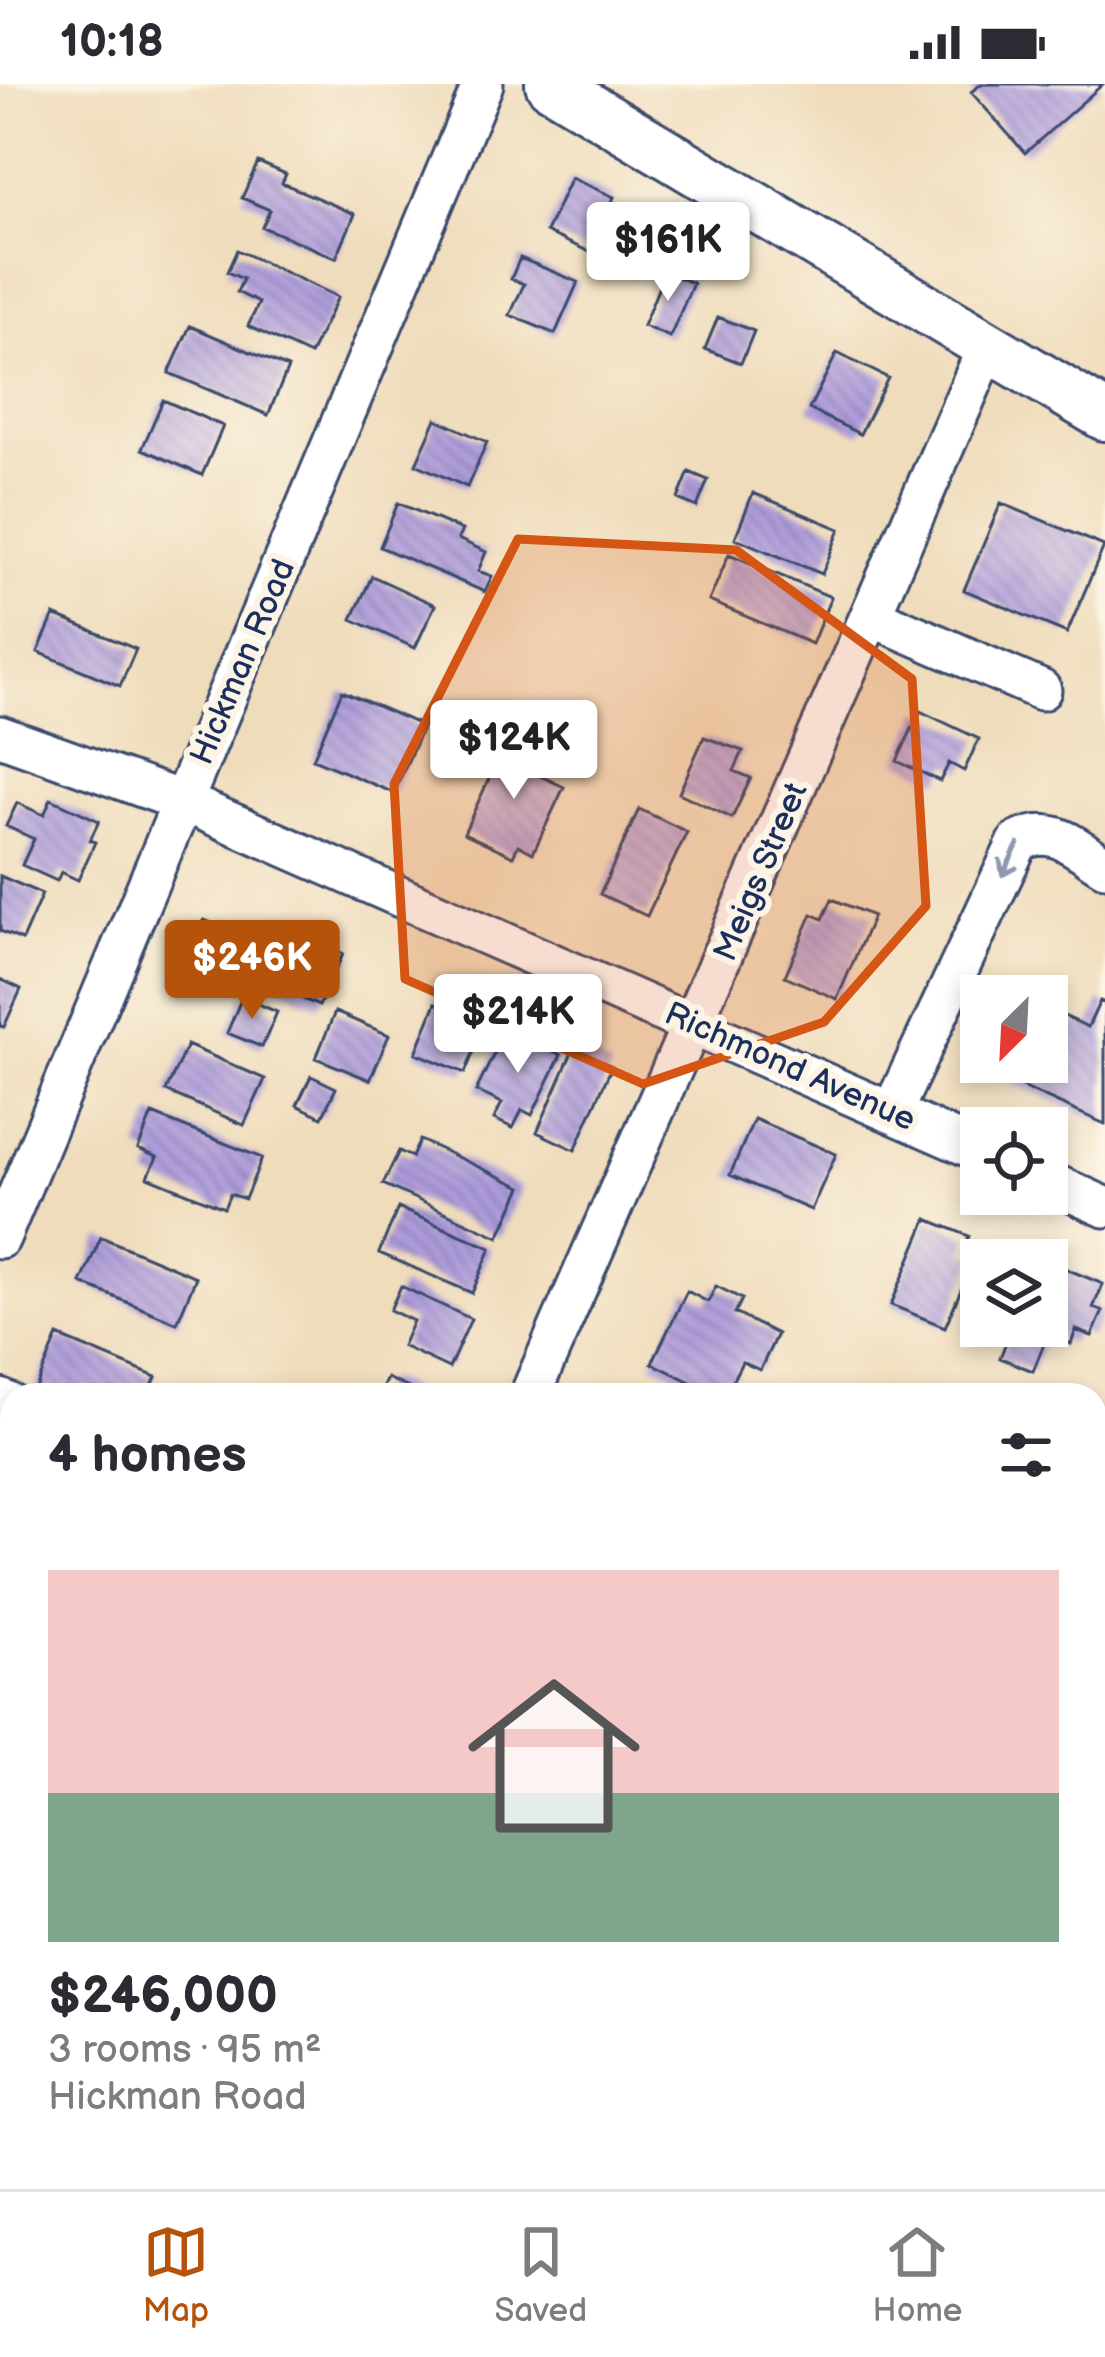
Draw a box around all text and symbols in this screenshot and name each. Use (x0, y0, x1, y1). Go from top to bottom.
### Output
text: 10:18 (60, 15, 164, 70)
pin: $161K (584, 202, 752, 304)
text: $161K (614, 217, 722, 264)
street label: Hickman Road (182, 553, 304, 771)
pin: $124K (430, 700, 598, 802)
text: $124K (457, 715, 571, 762)
street label: Meigs Street (705, 777, 817, 967)
one-way arrow (998, 841, 1021, 877)
pin: $246K (168, 920, 336, 1022)
text: $246K (192, 935, 312, 982)
pin: $214K (434, 974, 602, 1076)
north arrow (960, 975, 1068, 1083)
map controls (960, 975, 1068, 1347)
text: $214K (461, 989, 575, 1036)
street label: Richmond Avenue (658, 994, 922, 1140)
button: locate (960, 1107, 1068, 1215)
button: layers (960, 1239, 1068, 1347)
icon: filters (993, 1422, 1059, 1488)
text: 4 homes (48, 1425, 247, 1486)
icon: home (446, 1648, 662, 1864)
text: $246,000 (48, 1966, 278, 2027)
text: 3 rooms · 95 m² (48, 2027, 322, 2074)
text: Hickman Road (48, 2074, 307, 2121)
tab: Map (143, 2219, 209, 2331)
tab: Saved (494, 2219, 587, 2331)
tab: Home (873, 2219, 962, 2331)

